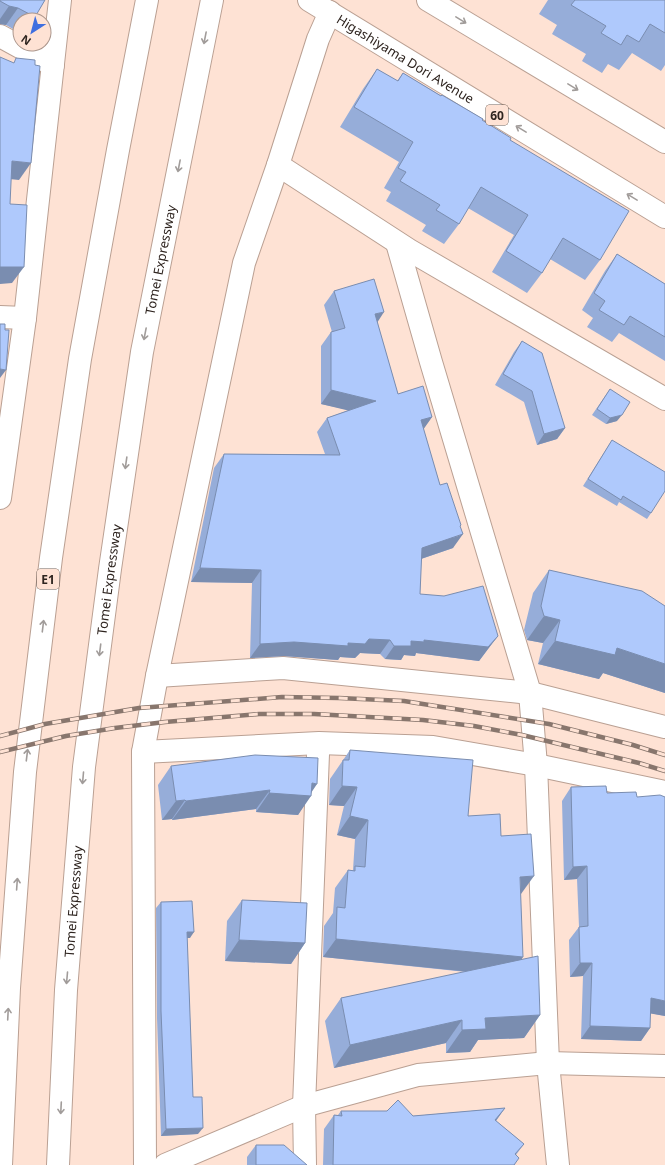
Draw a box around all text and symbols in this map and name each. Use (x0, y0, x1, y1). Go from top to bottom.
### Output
street label: Higashiyama Dori Avenue (333, 10, 478, 108)
north arrow (12, 12, 52, 52)
one-way arrow (455, 16, 466, 24)
one-way arrow (200, 31, 208, 44)
text: N (18, 32, 34, 49)
one-way arrow (567, 83, 579, 91)
road number: 60 (486, 105, 508, 125)
one-way arrow (516, 125, 527, 133)
one-way arrow (175, 159, 183, 172)
one-way arrow (626, 192, 638, 200)
street label: Tomei Expressway (141, 203, 180, 316)
one-way arrow (141, 327, 149, 340)
one-way arrow (122, 456, 130, 469)
street label: Tomei Expressway (92, 523, 126, 636)
road number: E1 (37, 569, 59, 589)
one-way arrow (39, 620, 47, 633)
one-way arrow (96, 643, 104, 656)
one-way arrow (23, 749, 31, 762)
one-way arrow (80, 771, 87, 784)
street label: Tomei Expressway (60, 845, 87, 958)
one-way arrow (13, 878, 20, 891)
one-way arrow (64, 971, 71, 984)
one-way arrow (4, 1008, 11, 1021)
one-way arrow (57, 1101, 65, 1114)

